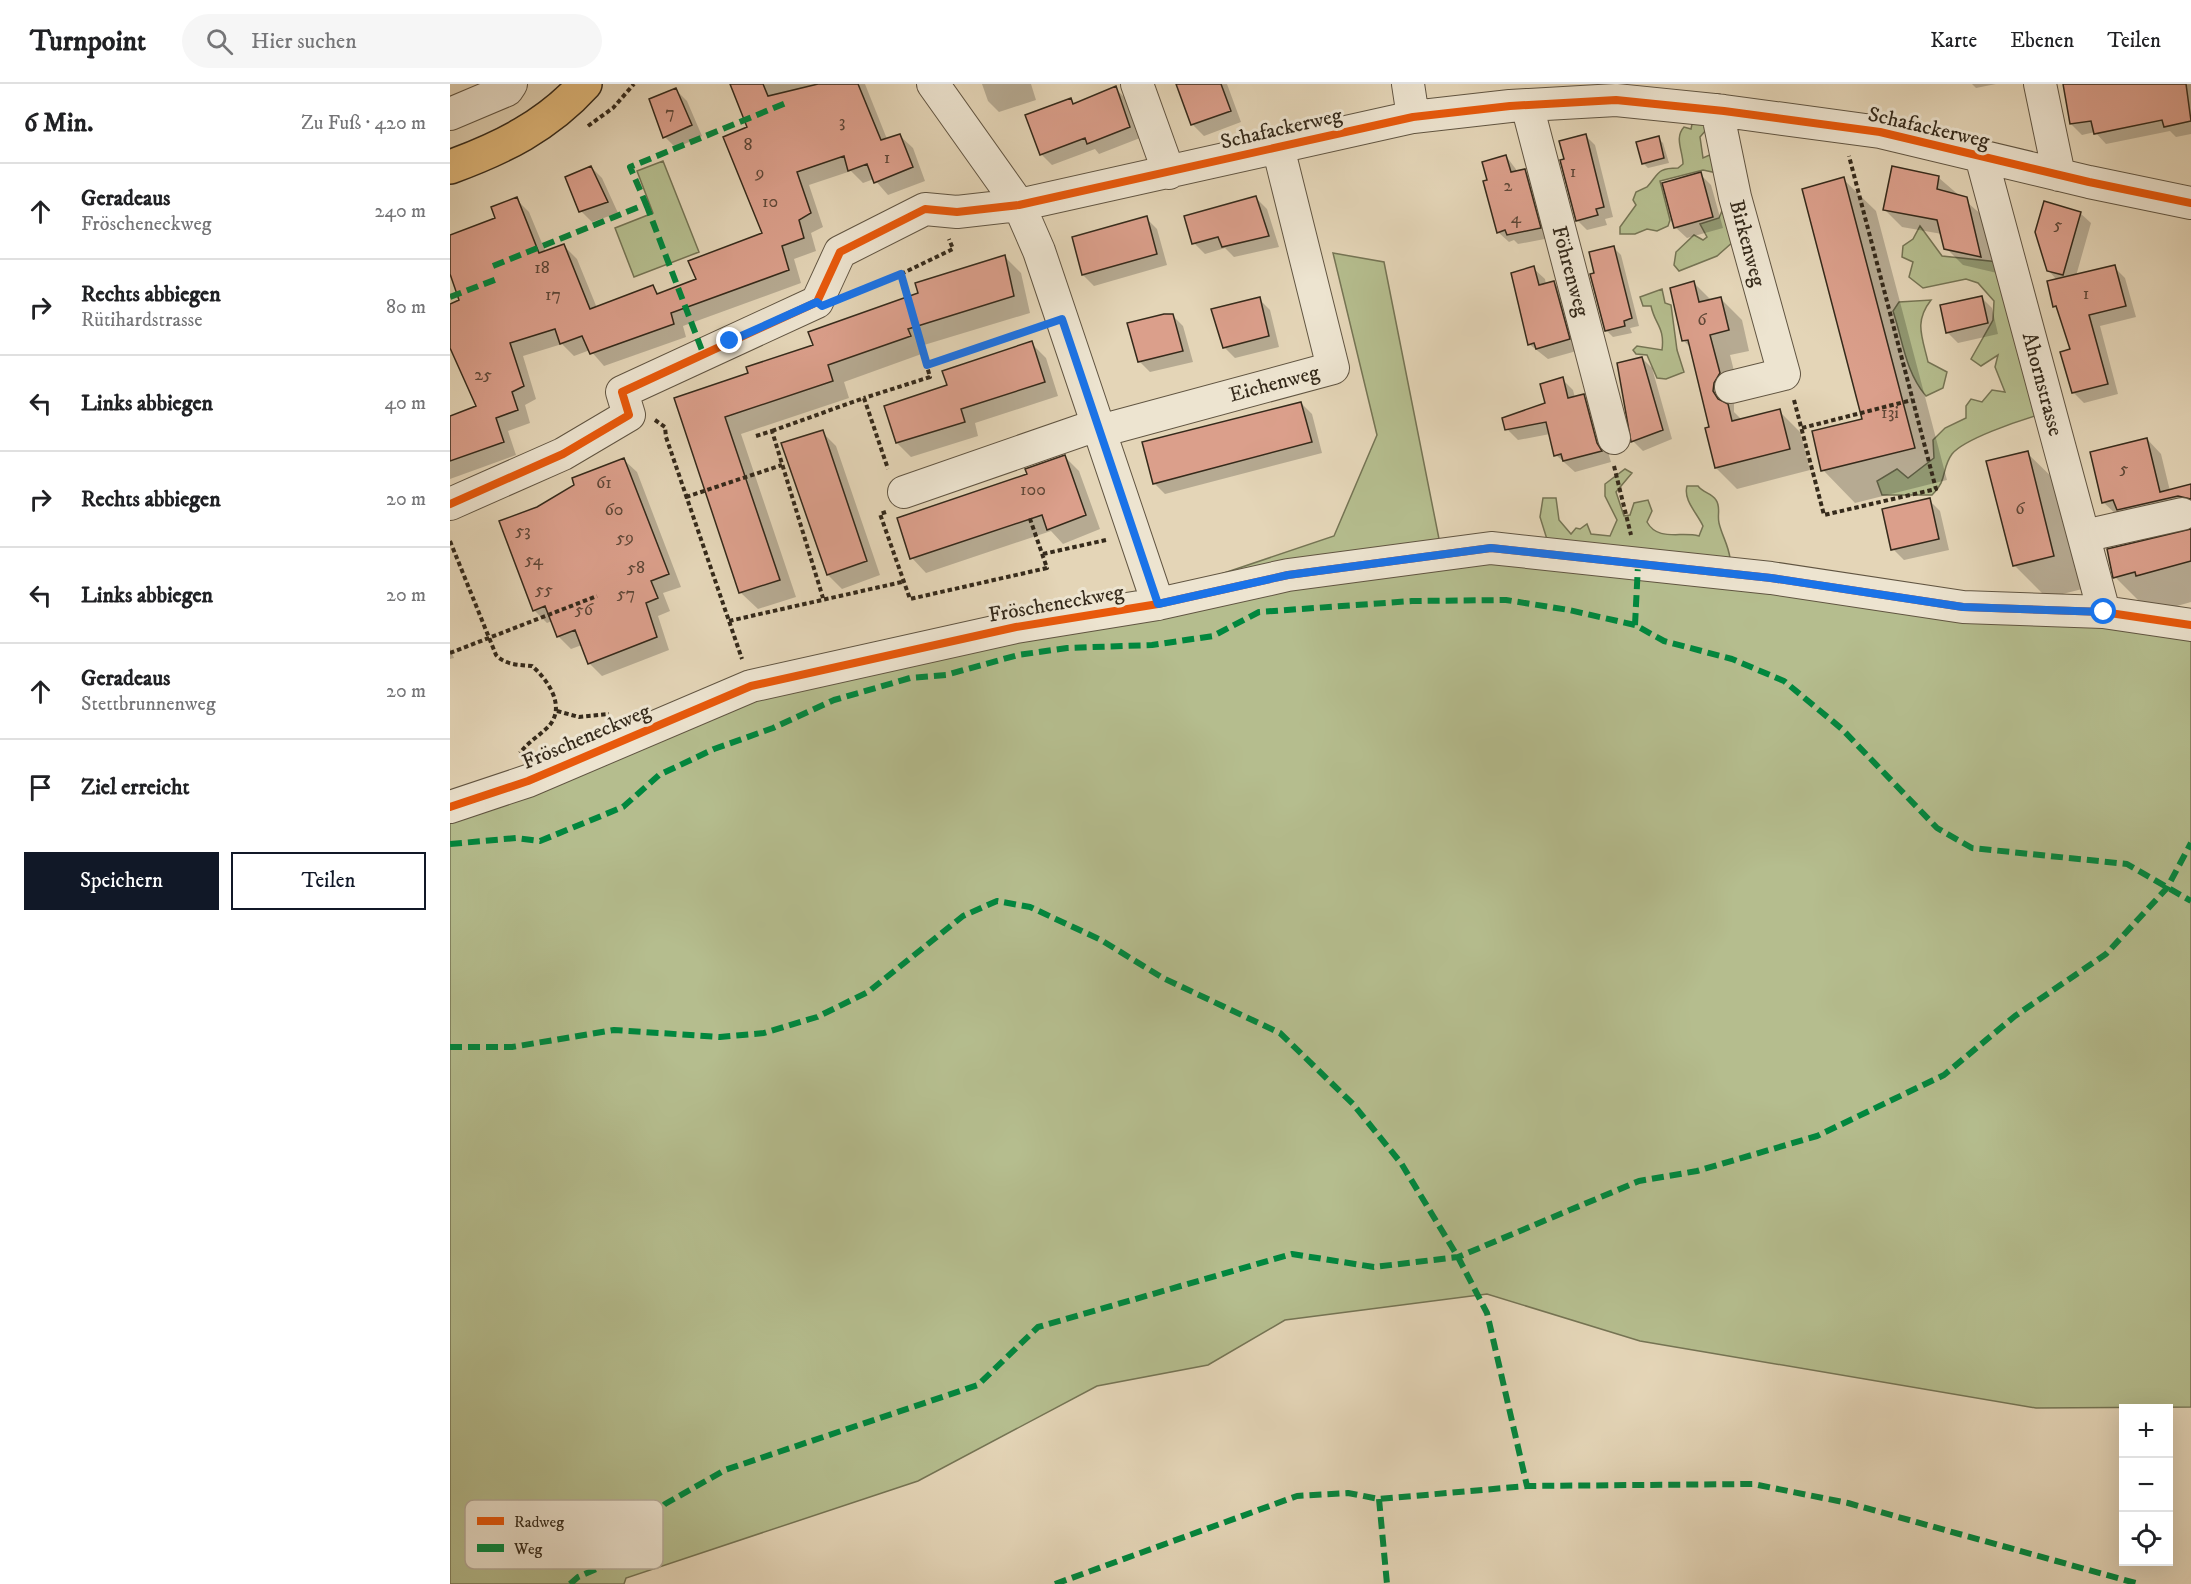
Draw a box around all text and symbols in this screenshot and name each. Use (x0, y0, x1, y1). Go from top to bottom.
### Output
search box (182, 14, 602, 68)
text: Turnpoint (30, 24, 146, 59)
icon: search (203, 25, 236, 58)
text: Hier suchen (251, 28, 357, 55)
text: Karte (1930, 28, 1977, 54)
text: Ebenen (2010, 28, 2074, 54)
text: Teilen (2107, 28, 2161, 54)
street label: Schafackerweg (1865, 101, 1993, 155)
house number: 7 (665, 102, 675, 124)
street label: Schafackerweg (1218, 102, 1345, 156)
text: 6 Min. (24, 107, 93, 140)
text: Zu Fuß · 420 m (301, 111, 426, 136)
house number: 3 (839, 111, 845, 133)
house number: 8 (743, 134, 753, 156)
house number: 1 (884, 147, 890, 169)
house number: 1 (1570, 161, 1576, 183)
house number: 9 (755, 162, 764, 184)
house number: 2 (1504, 175, 1513, 197)
text: Geradeaus (81, 185, 170, 212)
house number: 10 (762, 191, 778, 213)
icon: ahead (24, 195, 57, 228)
street label: Birkenweg (1723, 197, 1771, 290)
text: 240 m (375, 199, 426, 224)
house number: 4 (1511, 207, 1522, 229)
text: Fröscheneckweg (81, 212, 211, 237)
house number: 5 (2054, 214, 2063, 236)
street label: Föhrenweg (1545, 223, 1595, 320)
house number: 18 (534, 257, 550, 279)
text: Rechts abbiegen (81, 281, 221, 308)
house number: 1 (2083, 283, 2089, 305)
house number: 17 (545, 284, 561, 306)
icon: right (24, 291, 57, 324)
text: 80 m (386, 295, 426, 320)
text: Rütihardstrasse (81, 308, 203, 333)
house number: 6 (1697, 309, 1707, 331)
route end (716, 327, 742, 353)
street label: Ahornstrasse (2016, 329, 2068, 439)
street label: Eichenweg (1226, 359, 1323, 408)
house number: 25 (474, 364, 492, 386)
icon: left (24, 387, 57, 420)
text: Links abbiegen (81, 390, 213, 417)
text: 40 m (384, 391, 426, 416)
house number: 13i (1881, 402, 1899, 424)
house number: 5 (2120, 458, 2129, 480)
house number: 61 (596, 472, 612, 494)
house number: 100 (1020, 479, 1046, 501)
icon: right (24, 483, 57, 516)
text: Rechts abbiegen (81, 486, 221, 513)
text: 20 m (386, 487, 426, 512)
house number: 6 (2015, 498, 2025, 520)
house number: 60 (604, 499, 624, 521)
house number: 53 (515, 520, 531, 542)
house number: 59 (616, 527, 634, 549)
house number: 54 (525, 549, 544, 571)
house number: 58 (627, 557, 645, 579)
icon: left (24, 579, 57, 612)
house number: 55 (535, 579, 553, 601)
street label: Fröscheneckweg (986, 579, 1127, 629)
text: Links abbiegen (81, 582, 213, 609)
text: 20 m (386, 583, 426, 608)
house number: 57 (617, 583, 635, 605)
route start (2090, 598, 2116, 624)
house number: 56 (575, 599, 594, 621)
text: Geradeaus (81, 665, 170, 692)
icon: ahead (24, 675, 57, 708)
text: 20 m (386, 679, 426, 704)
text: Stettbrunnenweg (81, 692, 216, 717)
street label: Fröscheneckweg (518, 698, 655, 776)
icon: arrive (24, 771, 57, 804)
text: Ziel erreicht (81, 774, 189, 801)
button: Speichern (24, 852, 219, 910)
button: Teilen (231, 852, 426, 910)
map controls (2119, 1404, 2173, 1566)
button: + (2119, 1404, 2173, 1458)
button: − (2119, 1458, 2173, 1512)
legend (465, 1500, 663, 1569)
text: Radweg (514, 1512, 564, 1532)
button: locate (2119, 1512, 2173, 1566)
text: Weg (513, 1539, 543, 1559)

